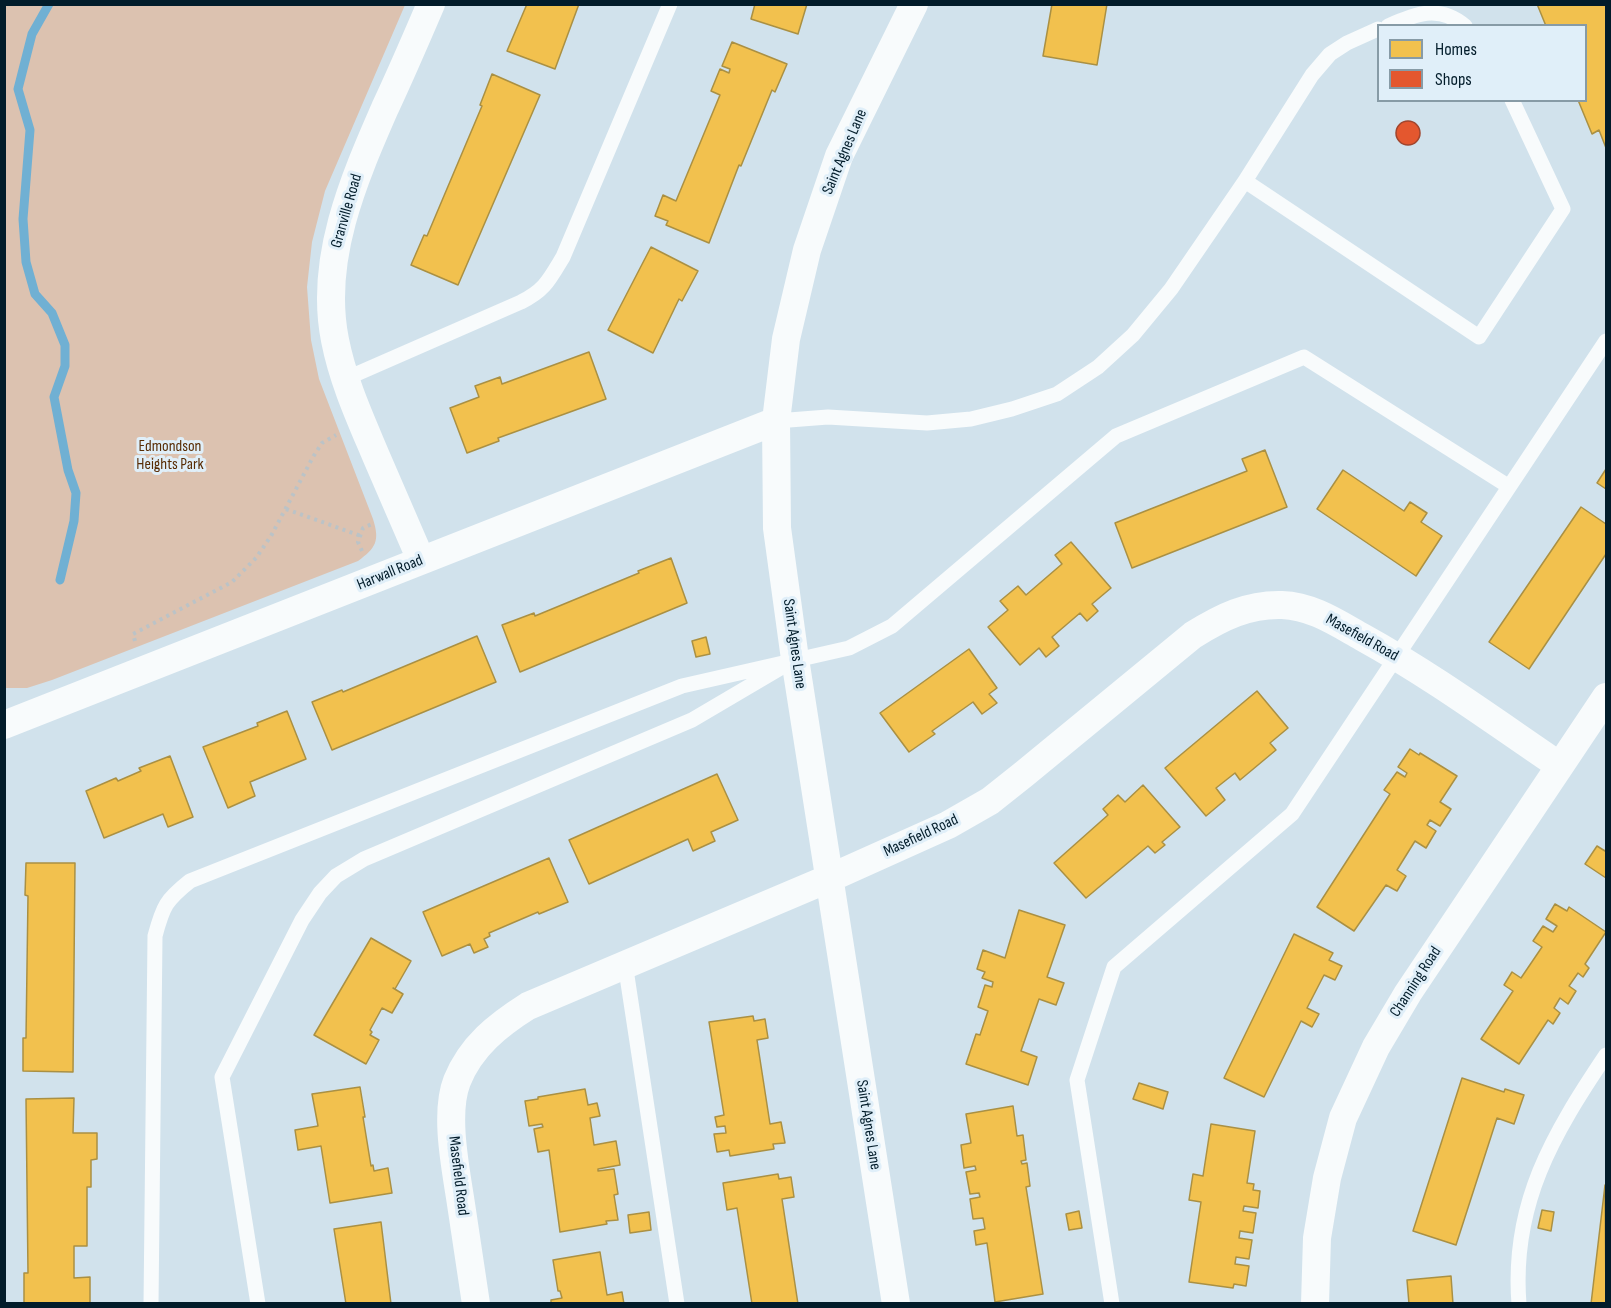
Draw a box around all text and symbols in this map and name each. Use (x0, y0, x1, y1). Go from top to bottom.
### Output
legend (1377, 24, 1587, 102)
text: Homes (1435, 39, 1477, 60)
text: Shops (1435, 69, 1472, 90)
street label: Saint Agnes Lane (818, 106, 872, 198)
street label: Granville Road (327, 172, 367, 250)
park label: Edmondson Heights Park (136, 437, 204, 475)
street label: Harwall Road (354, 551, 426, 595)
street label: Saint Agnes Lane (778, 598, 810, 690)
street label: Masefield Road (1322, 610, 1402, 666)
street label: Masefield Road (881, 810, 961, 862)
street label: Channing Road (1386, 943, 1446, 1021)
street label: Saint Agnes Lane (851, 1079, 885, 1171)
street label: Masefield Road (444, 1135, 472, 1217)

